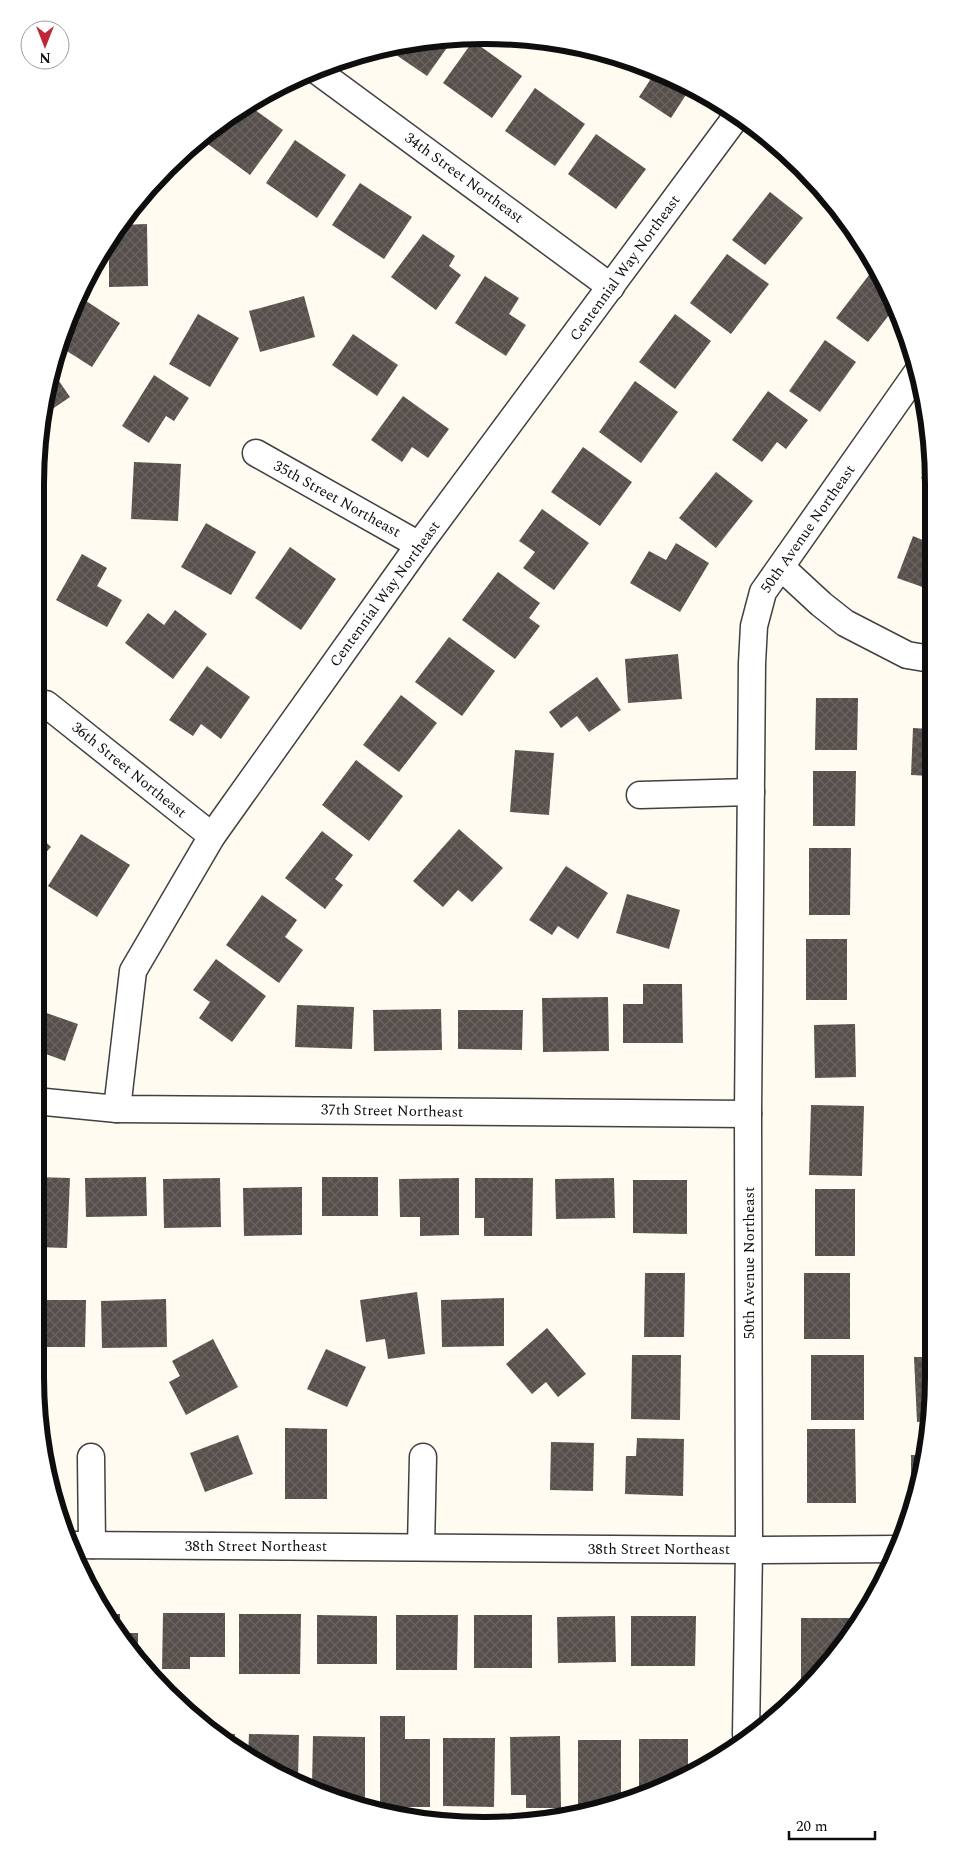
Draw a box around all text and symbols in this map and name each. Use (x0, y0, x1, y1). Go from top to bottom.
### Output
north arrow (20, 20, 70, 70)
text: N (39, 47, 51, 68)
street label: 34th Street Northeast (400, 127, 528, 229)
street label: Centennial Way Northeast (564, 190, 686, 346)
street label: 35th Street Northeast (269, 454, 405, 544)
street label: 50th Avenue Northeast (755, 460, 861, 598)
street label: Centennial Way Northeast (324, 516, 446, 672)
street label: 36th Street Northeast (66, 716, 192, 824)
street label: 37th Street Northeast (321, 1098, 463, 1124)
street label: 50th Avenue Northeast (738, 1187, 761, 1339)
street label: 38th Street Northeast (185, 1535, 327, 1558)
street label: 38th Street Northeast (588, 1538, 730, 1561)
scale bar (789, 1808, 875, 1840)
text: 20 m (796, 1815, 828, 1838)

